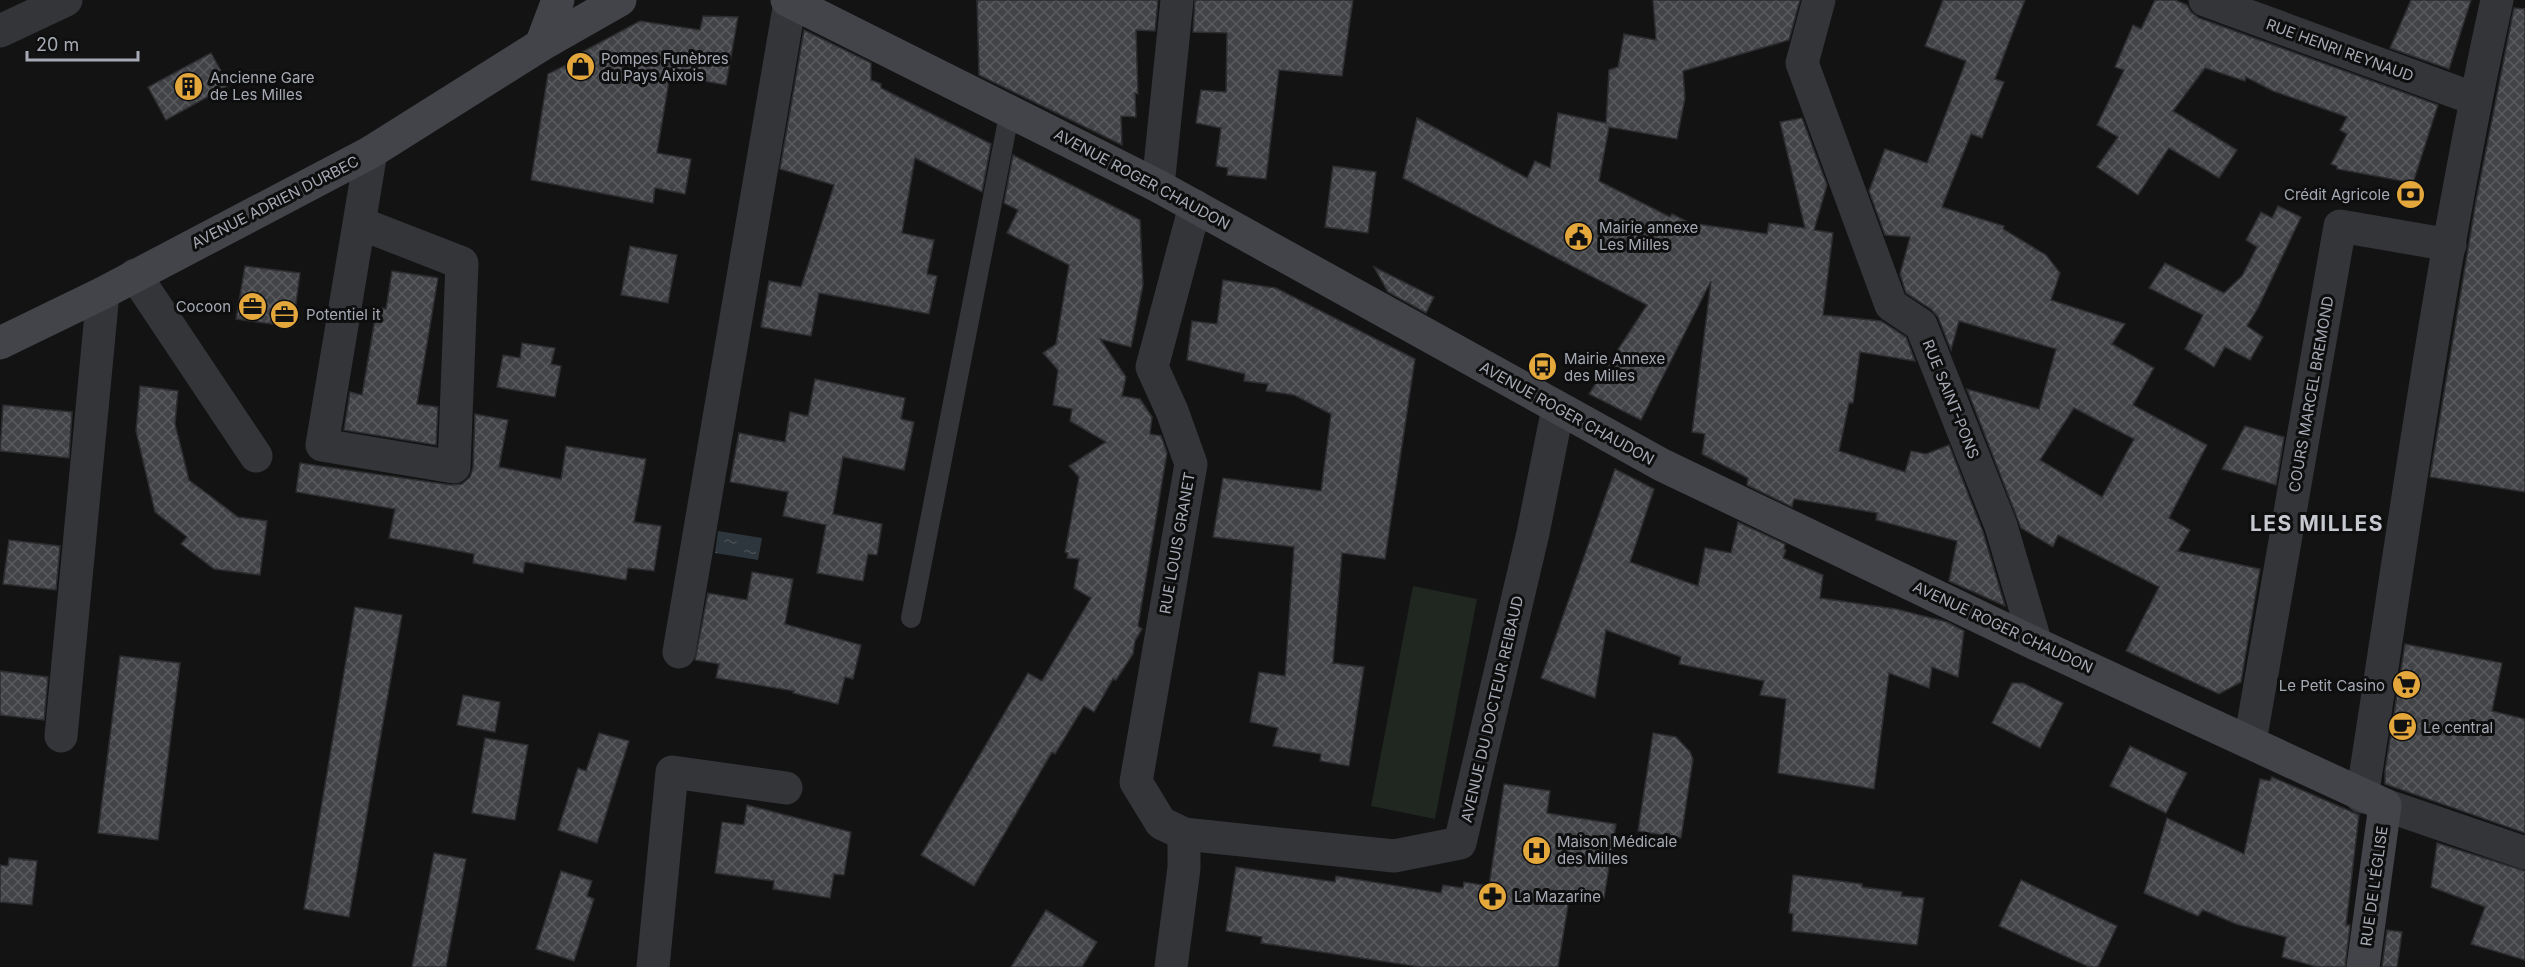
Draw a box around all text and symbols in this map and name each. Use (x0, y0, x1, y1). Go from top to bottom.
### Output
street label: RUE HENRI REYNAUD (2264, 14, 2416, 86)
scale bar (27, 24, 138, 62)
text: 20 m (36, 34, 79, 55)
place label: Pompes Funèbres du Pays Aixois (601, 49, 729, 85)
shop icon: Pompes Funèbres du Pays Aixois (564, 51, 596, 83)
place label: Ancienne Gare de Les Milles (210, 68, 315, 104)
building icon: Ancienne Gare de Les Milles (173, 70, 205, 102)
street label: AVENUE ROGER CHAUDON (1051, 124, 1233, 234)
street label: AVENUE ADRIEN DURBEC (188, 151, 362, 253)
bank icon: Crédit Agricole (2395, 178, 2427, 210)
place label: Crédit Agricole (2284, 185, 2390, 204)
place label: Mairie annexe Les Milles (1599, 218, 1698, 254)
public building icon: Mairie annexe Les Milles (1562, 220, 1594, 252)
office icon: Cocoon (236, 290, 268, 322)
street label: COURS MARCEL BREMOND (2284, 294, 2338, 494)
place label: Cocoon (176, 297, 231, 316)
office icon: Potentiel it (269, 298, 301, 330)
place label: Potentiel it (306, 305, 381, 324)
street label: RUE SAINT-PONS (1918, 337, 1984, 461)
place label: Mairie Annexe des Milles (1564, 349, 1665, 385)
bus stop icon: Mairie Annexe des Milles (1527, 351, 1559, 383)
street label: AVENUE ROGER CHAUDON (1476, 357, 1658, 469)
street label: RUE LOUIS GRANET (1155, 471, 1199, 615)
district label: LES MILLES (2250, 511, 2384, 536)
street label: AVENUE ROGER CHAUDON (1910, 577, 2096, 677)
street label: AVENUE DU DOCTEUR REIBAUD (1457, 594, 1527, 824)
supermarket icon: Le Petit Casino (2390, 669, 2422, 701)
place label: Le Petit Casino (2279, 676, 2385, 695)
cafe icon: Le central (2386, 711, 2418, 743)
place label: Le central (2423, 718, 2493, 737)
street label: RUE DE L'ÉGLISE (2356, 825, 2392, 947)
place label: Maison Médicale des Milles (1557, 832, 1677, 868)
hospital icon: Maison Médicale des Milles (1520, 834, 1552, 866)
pharmacy icon: La Mazarine (1477, 880, 1509, 912)
place label: La Mazarine (1514, 887, 1601, 906)

